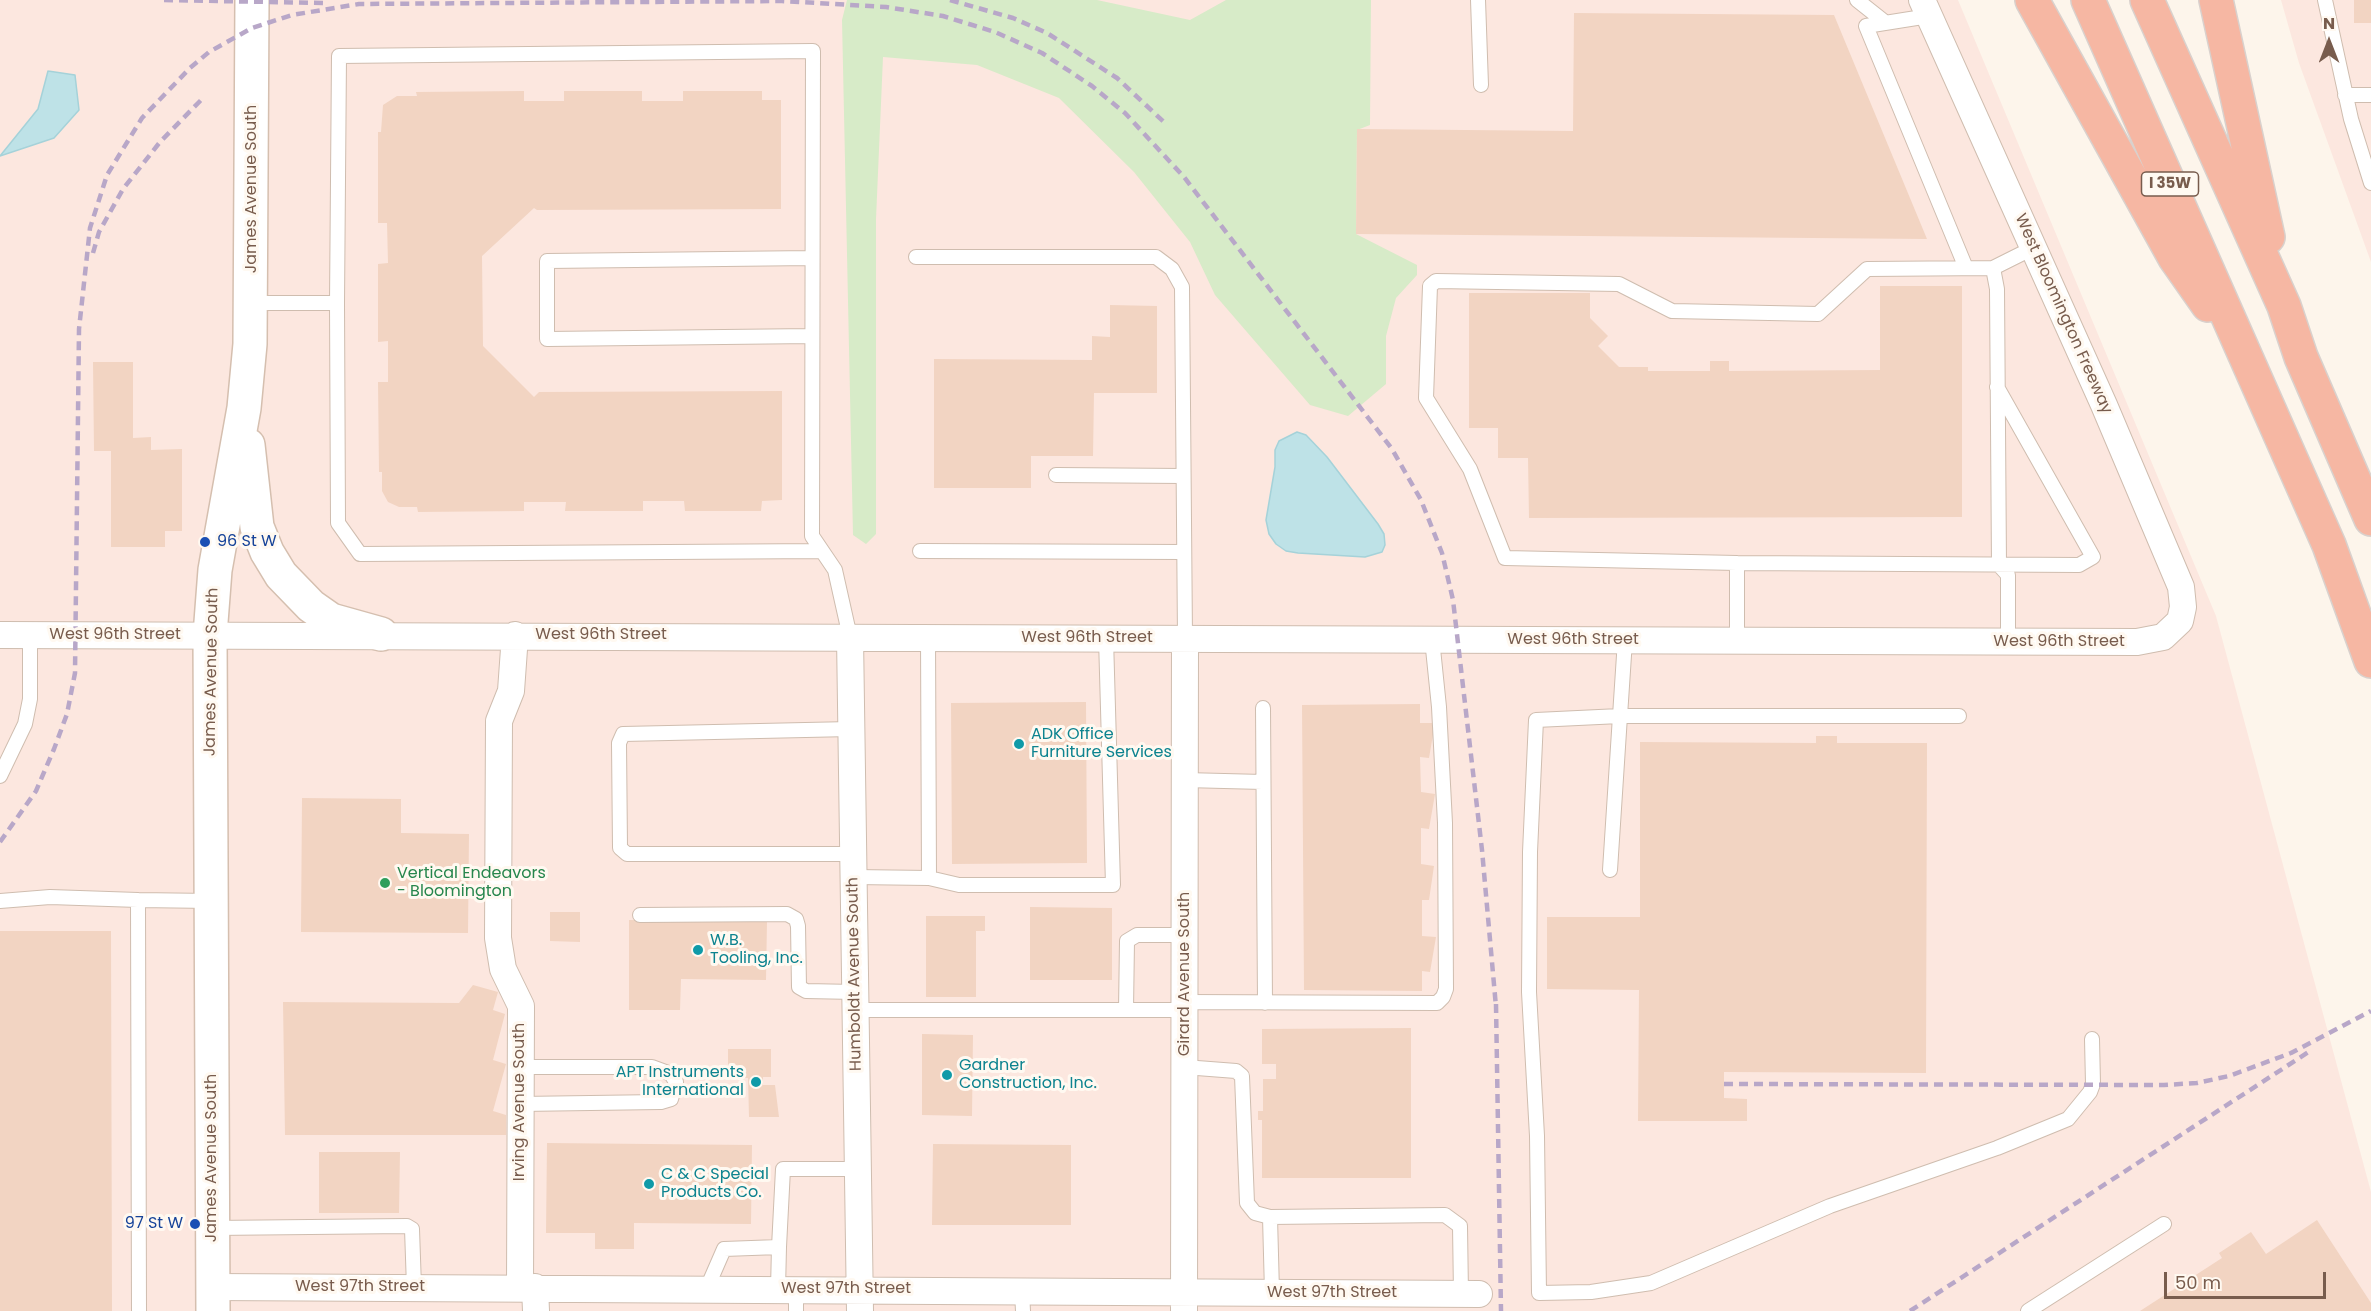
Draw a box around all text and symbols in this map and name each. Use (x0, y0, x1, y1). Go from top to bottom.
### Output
north arrow (2299, 12, 2359, 72)
text: N (2323, 12, 2335, 35)
street label: James Avenue South (242, 105, 262, 273)
road number: I 35W (2142, 172, 2198, 196)
street label: West Bloomington Freeway (2010, 211, 2116, 417)
place label: 96 St W (217, 532, 277, 552)
marker: 96 St W (198, 535, 212, 549)
street label: James Avenue South (201, 588, 223, 756)
street label: West 96th Street (49, 625, 181, 645)
street label: West 96th Street (535, 625, 667, 645)
street label: West 96th Street (1021, 628, 1153, 648)
street label: West 96th Street (1507, 630, 1639, 650)
street label: West 96th Street (1993, 632, 2125, 652)
place label: ADK Office Furniture Services (1031, 725, 1172, 763)
marker: ADK Office Furniture Services (1012, 737, 1026, 751)
place label: Vertical Endeavors - Bloomington (397, 864, 546, 902)
marker: Vertical Endeavors - Bloomington (378, 876, 392, 890)
street label: Humboldt Avenue South (844, 877, 866, 1071)
street label: Girard Avenue South (1175, 892, 1195, 1056)
place label: W.B. Tooling, Inc. (710, 931, 803, 969)
marker: W.B. Tooling, Inc. (691, 943, 705, 957)
street label: Irving Avenue South (510, 1023, 530, 1181)
place label: Gardner Construction, Inc. (959, 1056, 1097, 1094)
place label: APT Instruments International (616, 1063, 744, 1101)
marker: Gardner Construction, Inc. (940, 1068, 954, 1082)
street label: James Avenue South (202, 1074, 222, 1242)
marker: APT Instruments International (749, 1075, 763, 1089)
place label: C & C Special Products Co. (661, 1165, 769, 1203)
marker: C & C Special Products Co. (642, 1177, 656, 1191)
place label: 97 St W (125, 1214, 183, 1234)
marker: 97 St W (188, 1217, 202, 1231)
scale bar (2167, 1260, 2329, 1298)
text: 50 m (2175, 1270, 2221, 1295)
street label: West 97th Street (295, 1277, 425, 1297)
street label: West 97th Street (781, 1279, 911, 1299)
street label: West 97th Street (1267, 1283, 1397, 1303)

